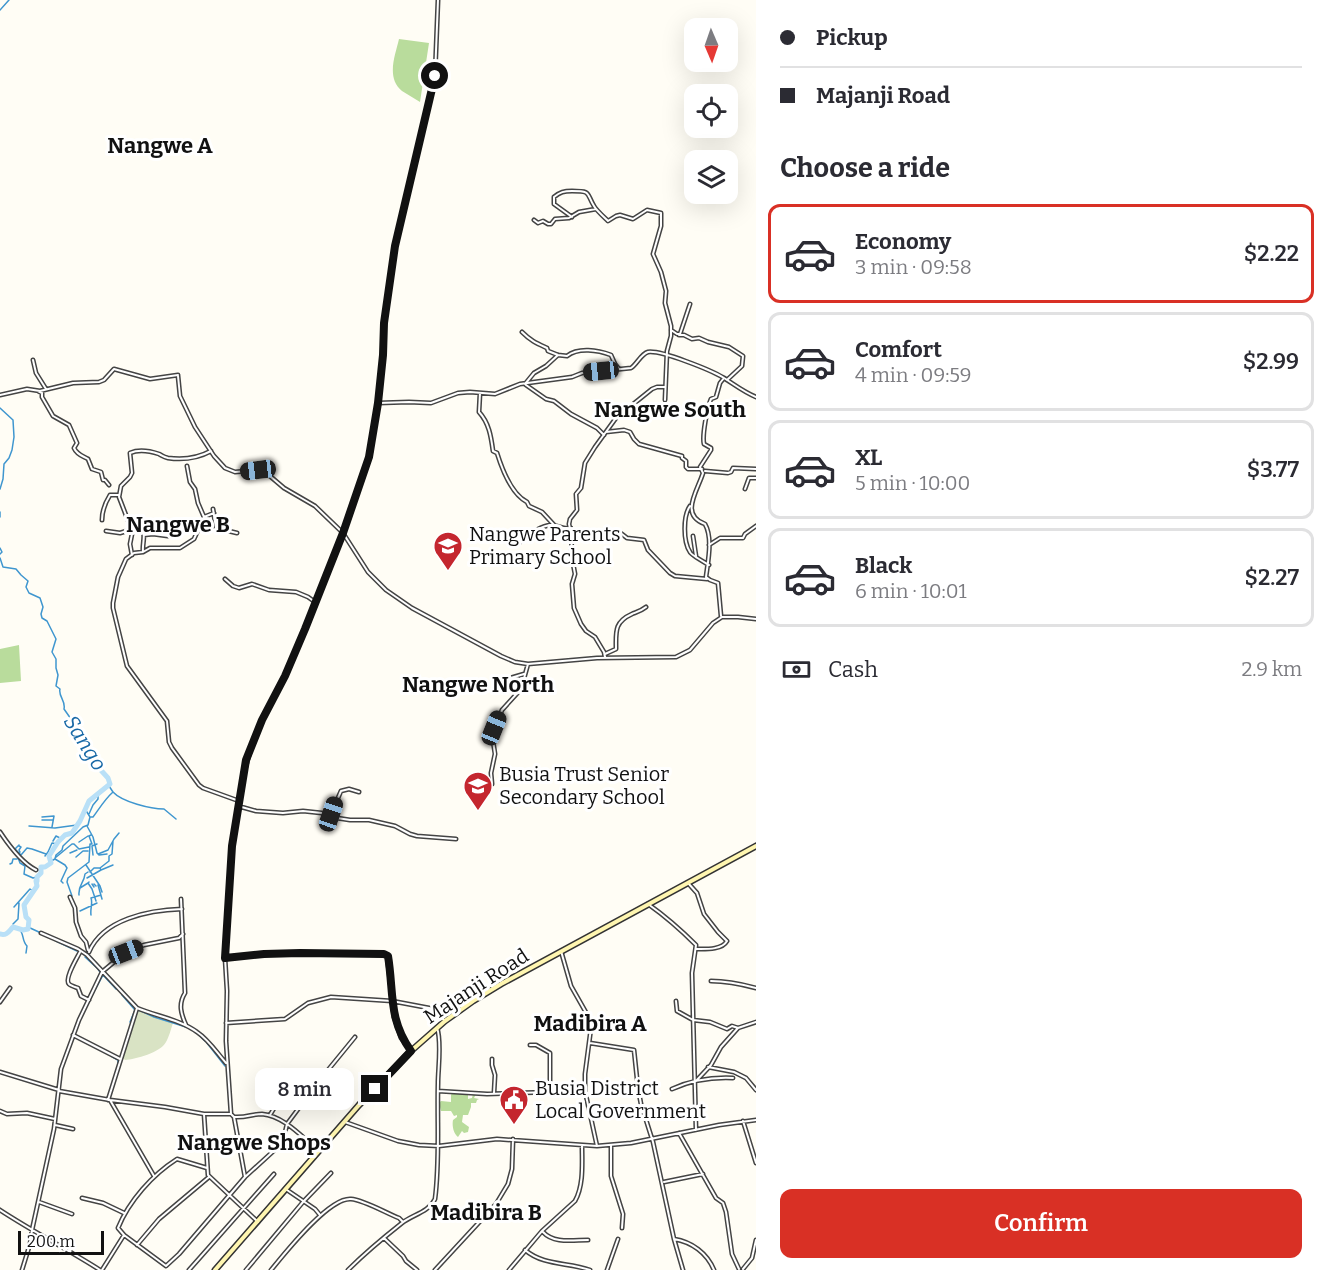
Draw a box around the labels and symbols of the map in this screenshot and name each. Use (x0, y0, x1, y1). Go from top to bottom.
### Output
north arrow (684, 18, 738, 72)
route start (421, 62, 448, 89)
district label: Nangwe A (107, 132, 213, 159)
car (582, 360, 620, 382)
district label: Nangwe South (594, 396, 746, 423)
car (239, 459, 277, 481)
district label: Nangwe B (126, 511, 230, 538)
place label: Nangwe Parents Primary School (469, 522, 621, 569)
school or university icon: Nangwe Parents Primary School (432, 530, 464, 572)
district label: Nangwe North (402, 671, 554, 698)
car (479, 708, 509, 748)
water label: Sango (58, 710, 112, 776)
place label: Busia Trust Senior Secondary School (499, 762, 669, 809)
school or university icon: Busia Trust Senior Secondary School (462, 770, 494, 812)
car (317, 794, 345, 834)
car (106, 937, 146, 967)
street label: Majanji Road (419, 943, 533, 1030)
district label: Madibira A (533, 1010, 647, 1037)
callout: 8 min (255, 1068, 354, 1110)
route end (361, 1075, 388, 1102)
place label: Busia District Local Government (535, 1076, 706, 1123)
public building icon: Busia District Local Government (498, 1084, 530, 1126)
district label: Nangwe Shops (177, 1129, 331, 1156)
district label: Madibira B (430, 1199, 542, 1226)
scale bar (18, 1228, 104, 1256)

